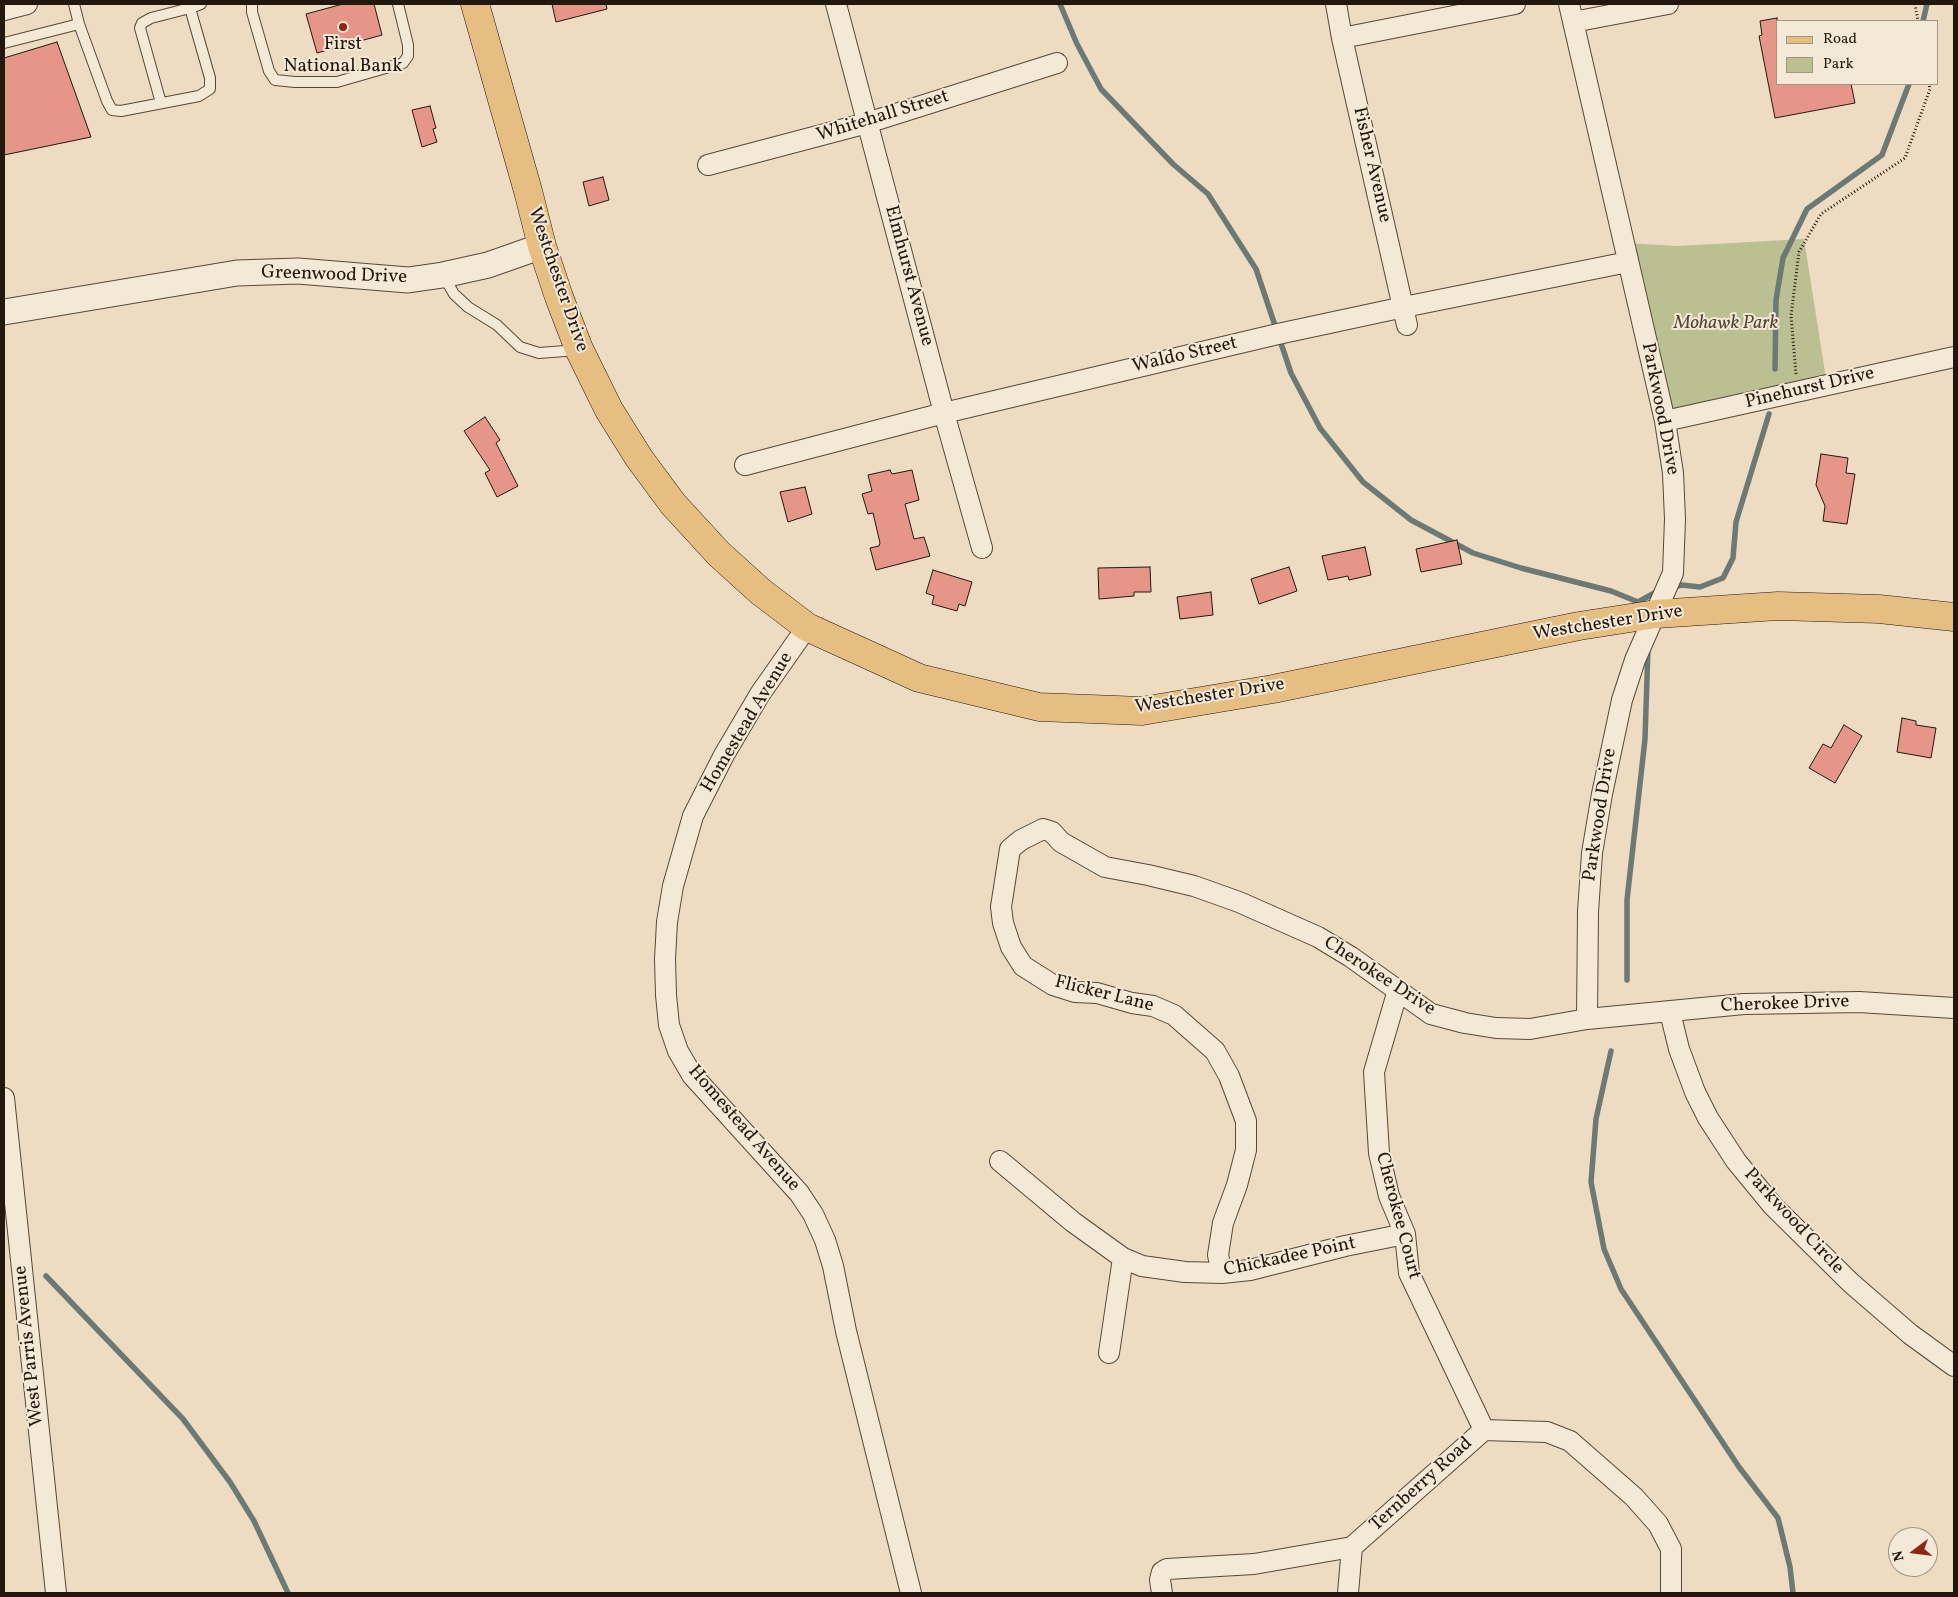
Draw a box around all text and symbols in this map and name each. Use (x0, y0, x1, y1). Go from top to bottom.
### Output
legend (1776, 20, 1938, 85)
marker: First National Bank (337, 21, 349, 33)
text: Road (1823, 29, 1857, 50)
place label: First National Bank (283, 35, 403, 79)
text: Park (1823, 54, 1854, 75)
street label: Whitehall Street (814, 86, 952, 148)
street label: Fisher Avenue (1347, 105, 1395, 225)
street label: Elmhurst Avenue (878, 203, 938, 349)
street label: Westchester Drive (522, 205, 592, 355)
street label: Greenwood Drive (261, 262, 407, 290)
park label: Mohawk Park (1674, 314, 1778, 336)
street label: Waldo Street (1130, 333, 1240, 379)
street label: Parkwood Drive (1635, 341, 1683, 477)
street label: Pinehurst Drive (1743, 363, 1877, 415)
street label: Westchester Drive (1532, 601, 1684, 647)
street label: Homestead Avenue (697, 649, 799, 797)
street label: Westchester Drive (1134, 674, 1286, 720)
street label: Parkwood Drive (1579, 747, 1623, 883)
street label: Cherokee Drive (1319, 932, 1439, 1022)
street label: Flicker Lane (1052, 972, 1156, 1018)
street label: Cherokee Drive (1720, 991, 1850, 1019)
street label: Homestead Avenue (682, 1061, 804, 1197)
street label: Cherokee Court (1369, 1150, 1425, 1282)
street label: Parkwood Circle (1738, 1164, 1848, 1280)
street label: Chickadee Point (1222, 1233, 1358, 1283)
street label: West Parris Avenue (10, 1265, 50, 1427)
street label: Ternberry Road (1366, 1433, 1478, 1537)
north arrow (1888, 1527, 1938, 1577)
text: N (1889, 1548, 1909, 1563)

